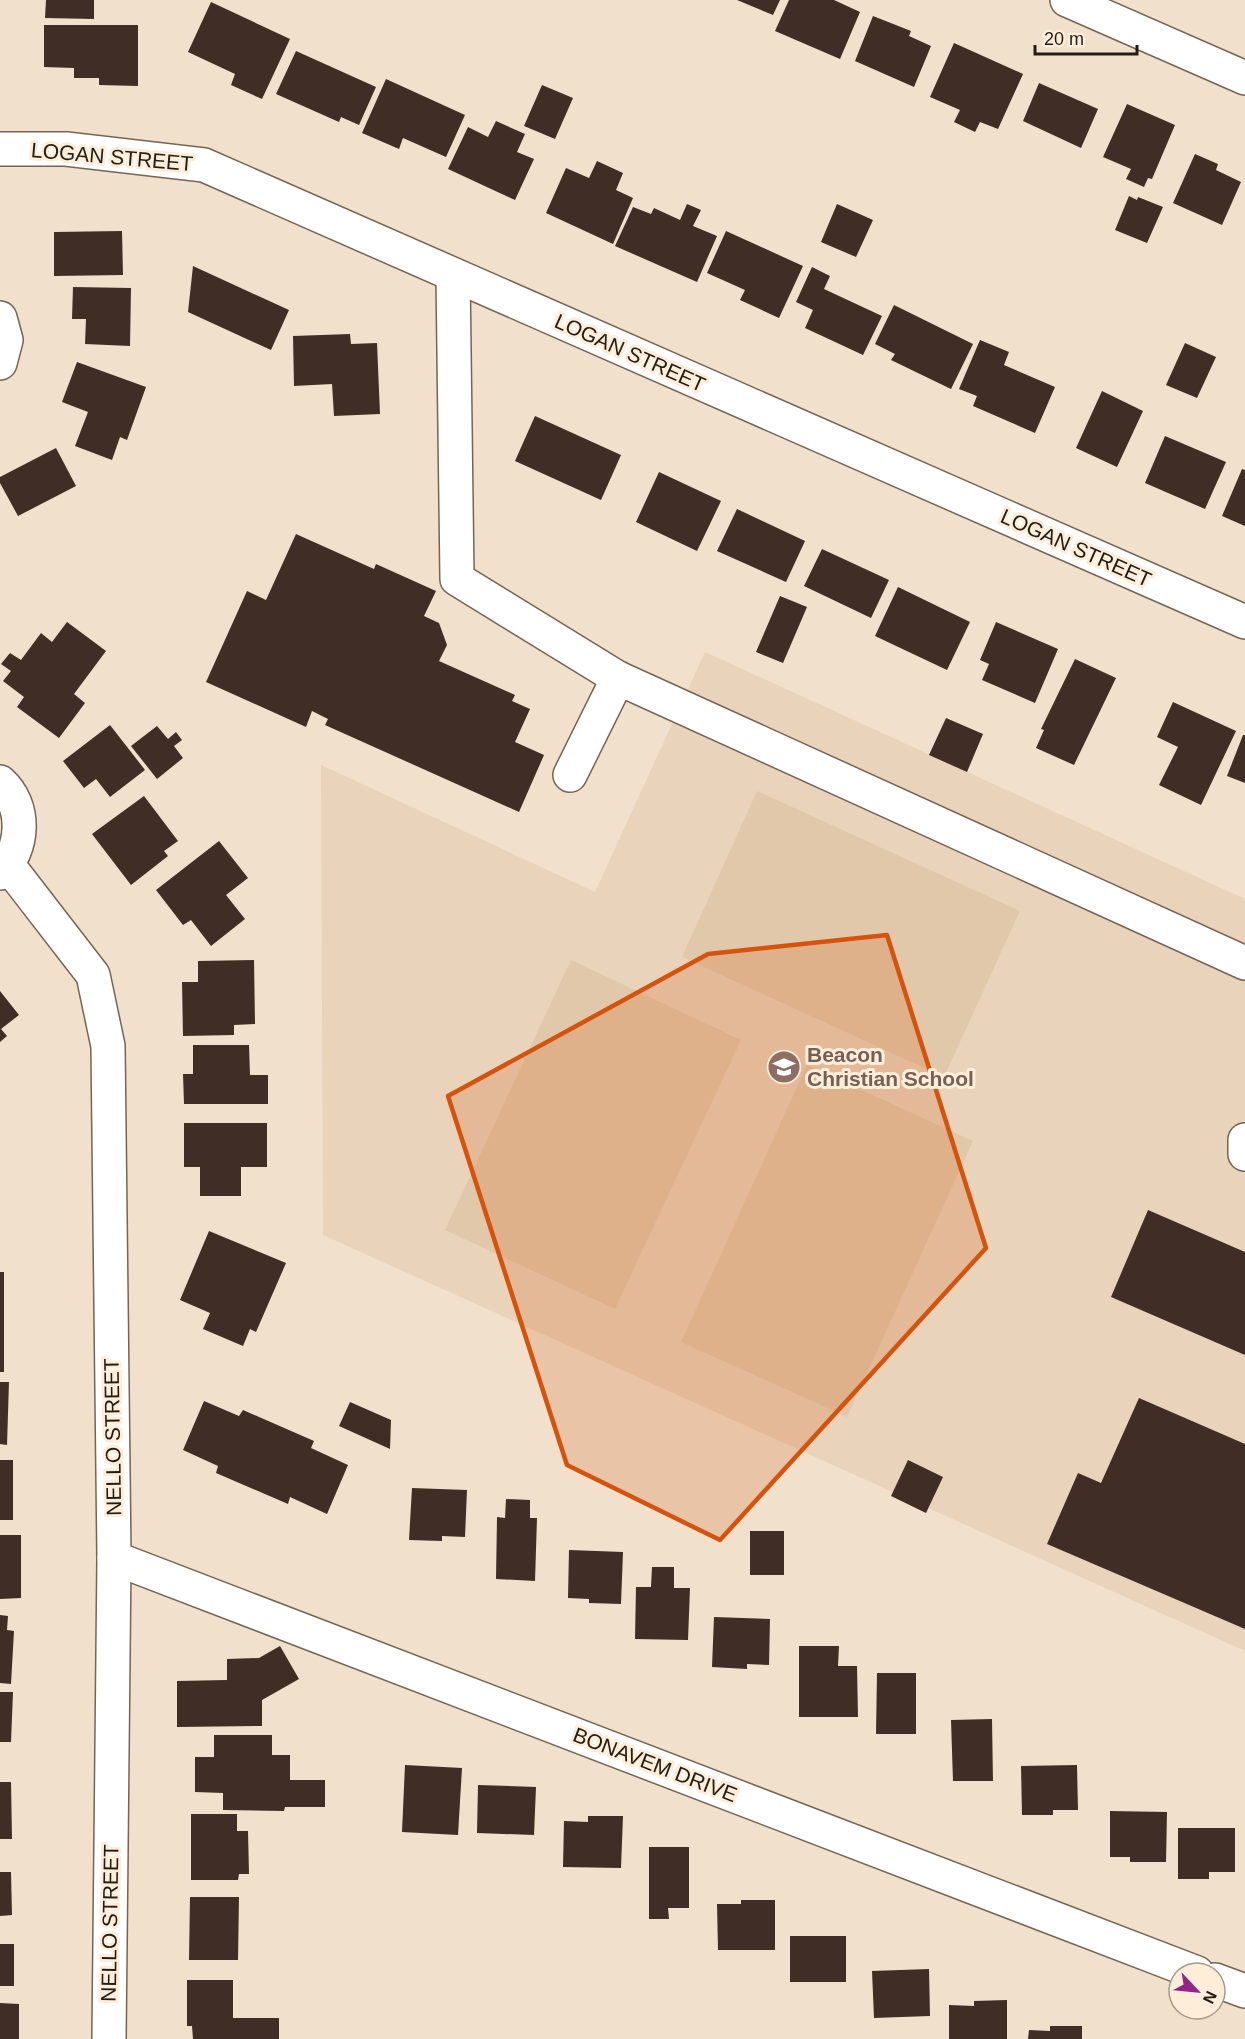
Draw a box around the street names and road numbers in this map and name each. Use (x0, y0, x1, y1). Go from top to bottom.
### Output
street label: LOGAN STREET (30, 138, 194, 175)
street label: LOGAN STREET (551, 309, 709, 396)
street label: LOGAN STREET (997, 504, 1155, 591)
street label: NELLO STREET (100, 1358, 125, 1516)
street label: BONAVEM DRIVE (570, 1723, 740, 1806)
street label: NELLO STREET (97, 1844, 122, 2002)

